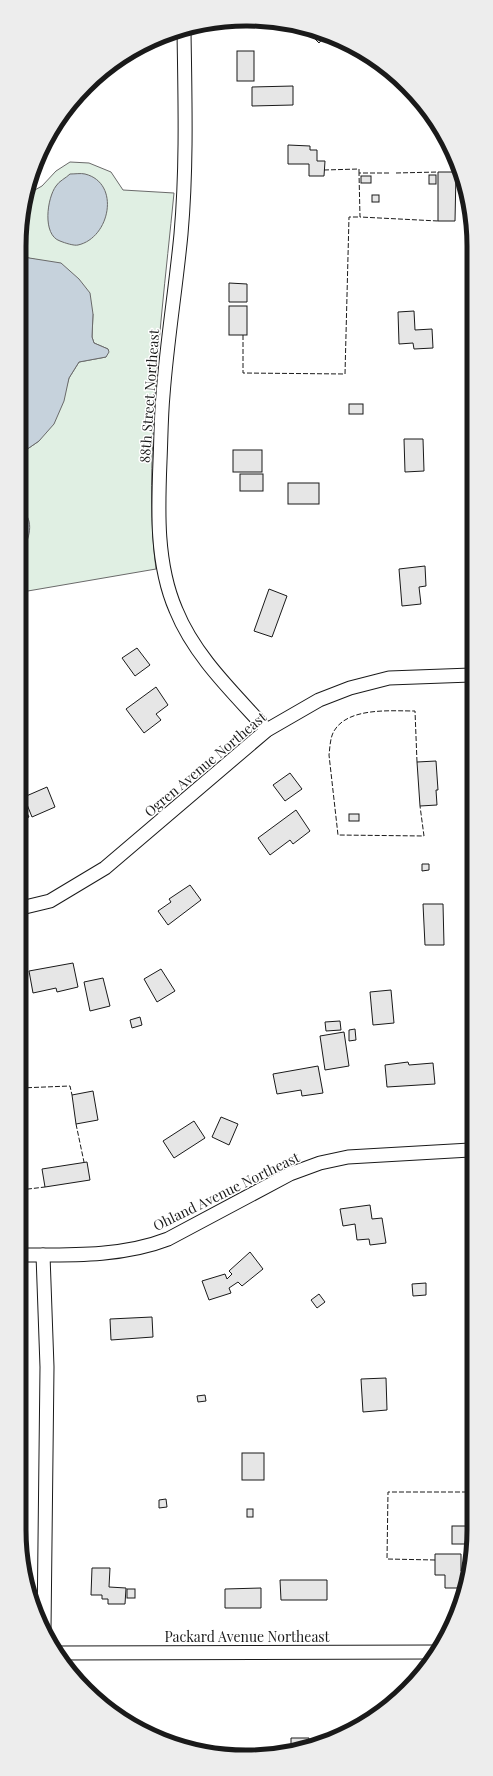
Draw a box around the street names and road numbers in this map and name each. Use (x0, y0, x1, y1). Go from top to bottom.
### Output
street label: 88th Street Northeast (135, 327, 163, 464)
street label: Ogren Avenue Northeast (140, 707, 271, 821)
street label: Ohland Avenue Northeast (150, 1147, 303, 1235)
street label: Packard Avenue Northeast (164, 1627, 331, 1646)

